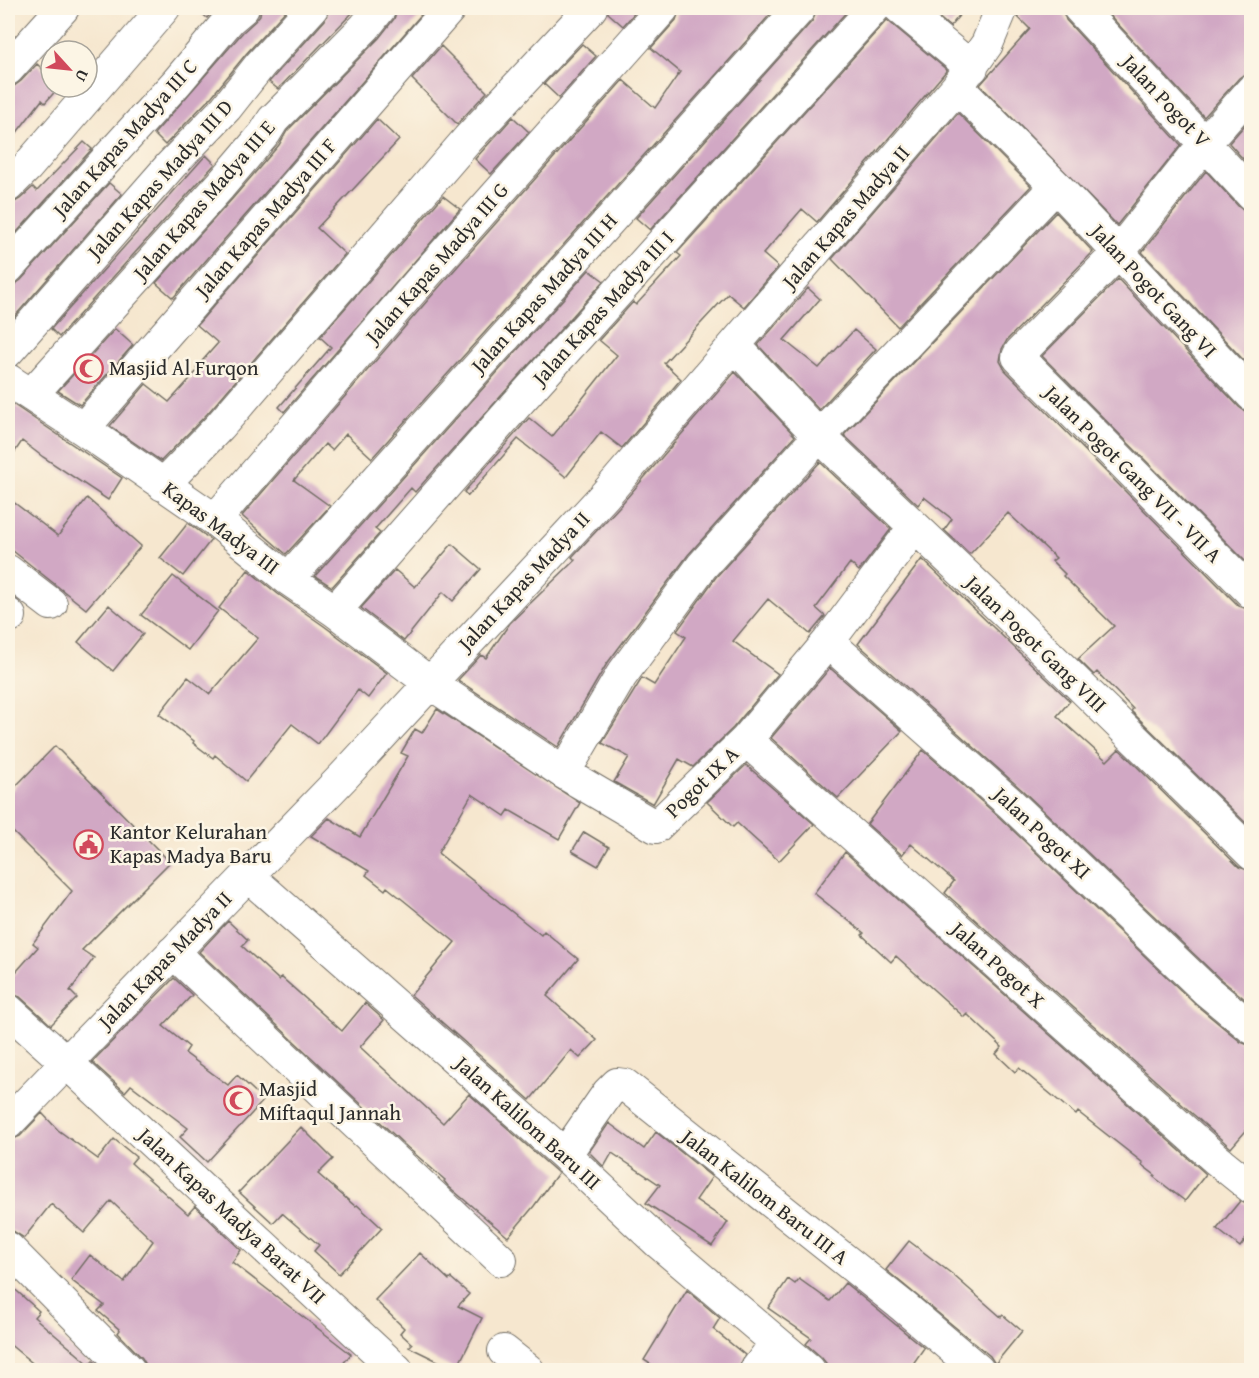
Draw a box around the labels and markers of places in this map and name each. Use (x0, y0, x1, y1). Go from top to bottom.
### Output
mosque icon: Masjid Al Furqon (72, 352, 104, 384)
place label: Masjid Al Furqon (109, 352, 259, 383)
place label: Kantor Kelurahan Kapas Madya Baru (110, 816, 272, 871)
public building icon: Kantor Kelurahan Kapas Madya Baru (73, 828, 105, 860)
place label: Masjid Miftaqul Jannah (259, 1073, 401, 1128)
mosque icon: Masjid Miftaqul Jannah (222, 1085, 254, 1117)

